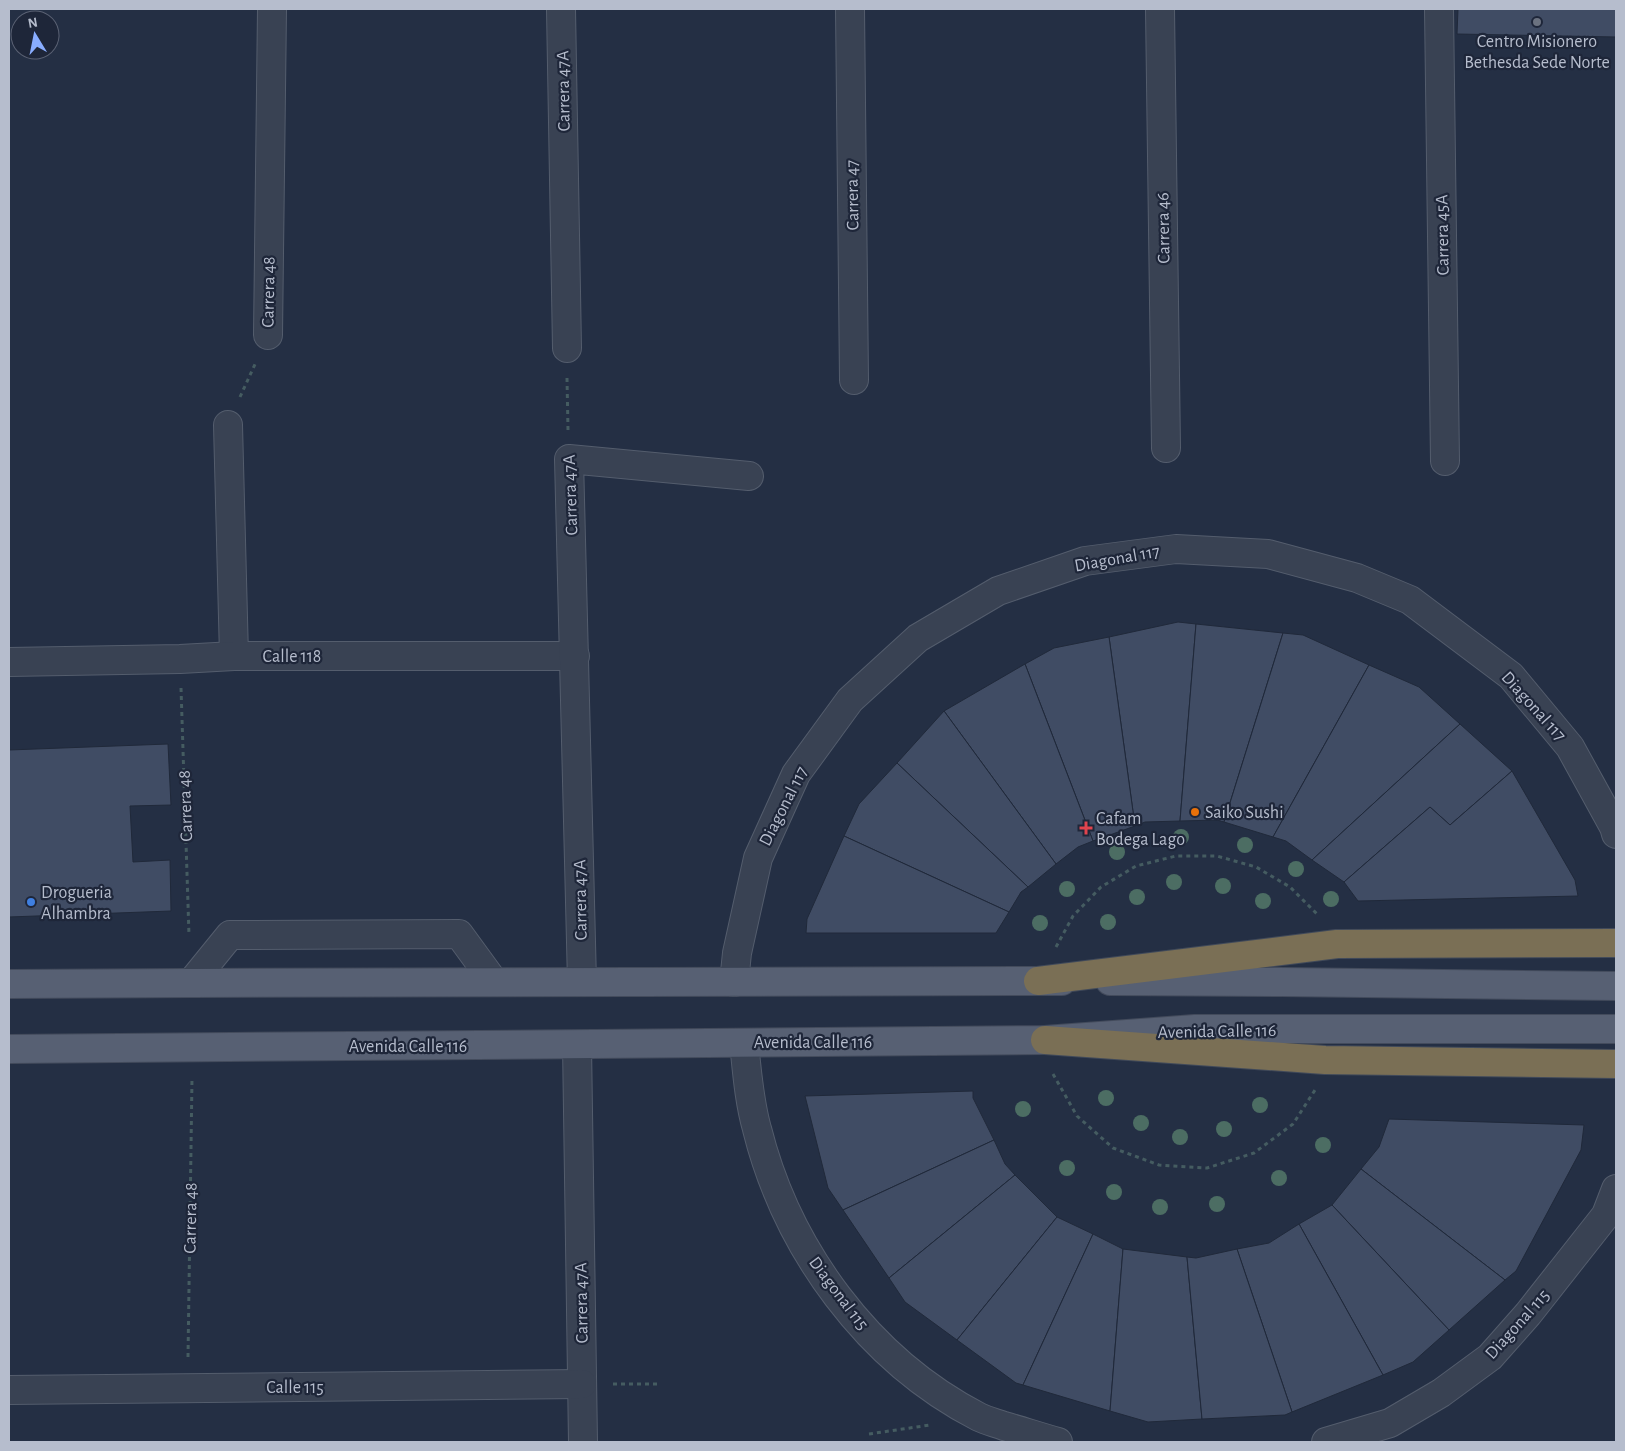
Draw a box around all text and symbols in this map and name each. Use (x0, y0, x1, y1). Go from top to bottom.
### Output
north arrow (10, 10, 60, 60)
text: N (27, 15, 39, 31)
marker: Centro Misionero Bethesda Sede Norte (1531, 16, 1543, 28)
place label: Centro Misionero Bethesda Sede Norte (1464, 33, 1610, 72)
street label: Carrera 47A (554, 50, 574, 132)
street label: Carrera 47 (843, 160, 863, 230)
street label: Carrera 46 (1154, 192, 1174, 264)
street label: Carrera 45A (1433, 194, 1453, 276)
street label: Carrera 48 (259, 256, 279, 328)
street label: Carrera 47A (561, 454, 581, 536)
street label: Diagonal 117 (1073, 543, 1161, 575)
street label: Calle 118 (263, 648, 321, 666)
street label: Diagonal 117 (1498, 668, 1569, 745)
street label: Diagonal 117 (756, 764, 812, 849)
street label: Carrera 48 (176, 770, 196, 842)
place label: Saiko Sushi (1205, 804, 1284, 822)
marker: Saiko Sushi (1189, 806, 1201, 818)
place label: Cafam Bodega Lago (1096, 810, 1185, 849)
marker: Cafam Bodega Lago (1080, 822, 1092, 834)
street label: Carrera 47A (571, 859, 591, 941)
place label: Drogueria Alhambra (41, 884, 112, 923)
marker: Drogueria Alhambra (25, 896, 37, 908)
street label: Avenida Calle 116 (1158, 1022, 1276, 1042)
street label: Avenida Calle 116 (754, 1034, 872, 1052)
street label: Avenida Calle 116 (349, 1038, 467, 1056)
street label: Carrera 48 (181, 1182, 201, 1254)
street label: Diagonal 115 (805, 1254, 871, 1334)
street label: Carrera 47A (572, 1262, 592, 1344)
street label: Diagonal 115 (1482, 1286, 1553, 1363)
street label: Calle 115 (266, 1379, 324, 1397)

